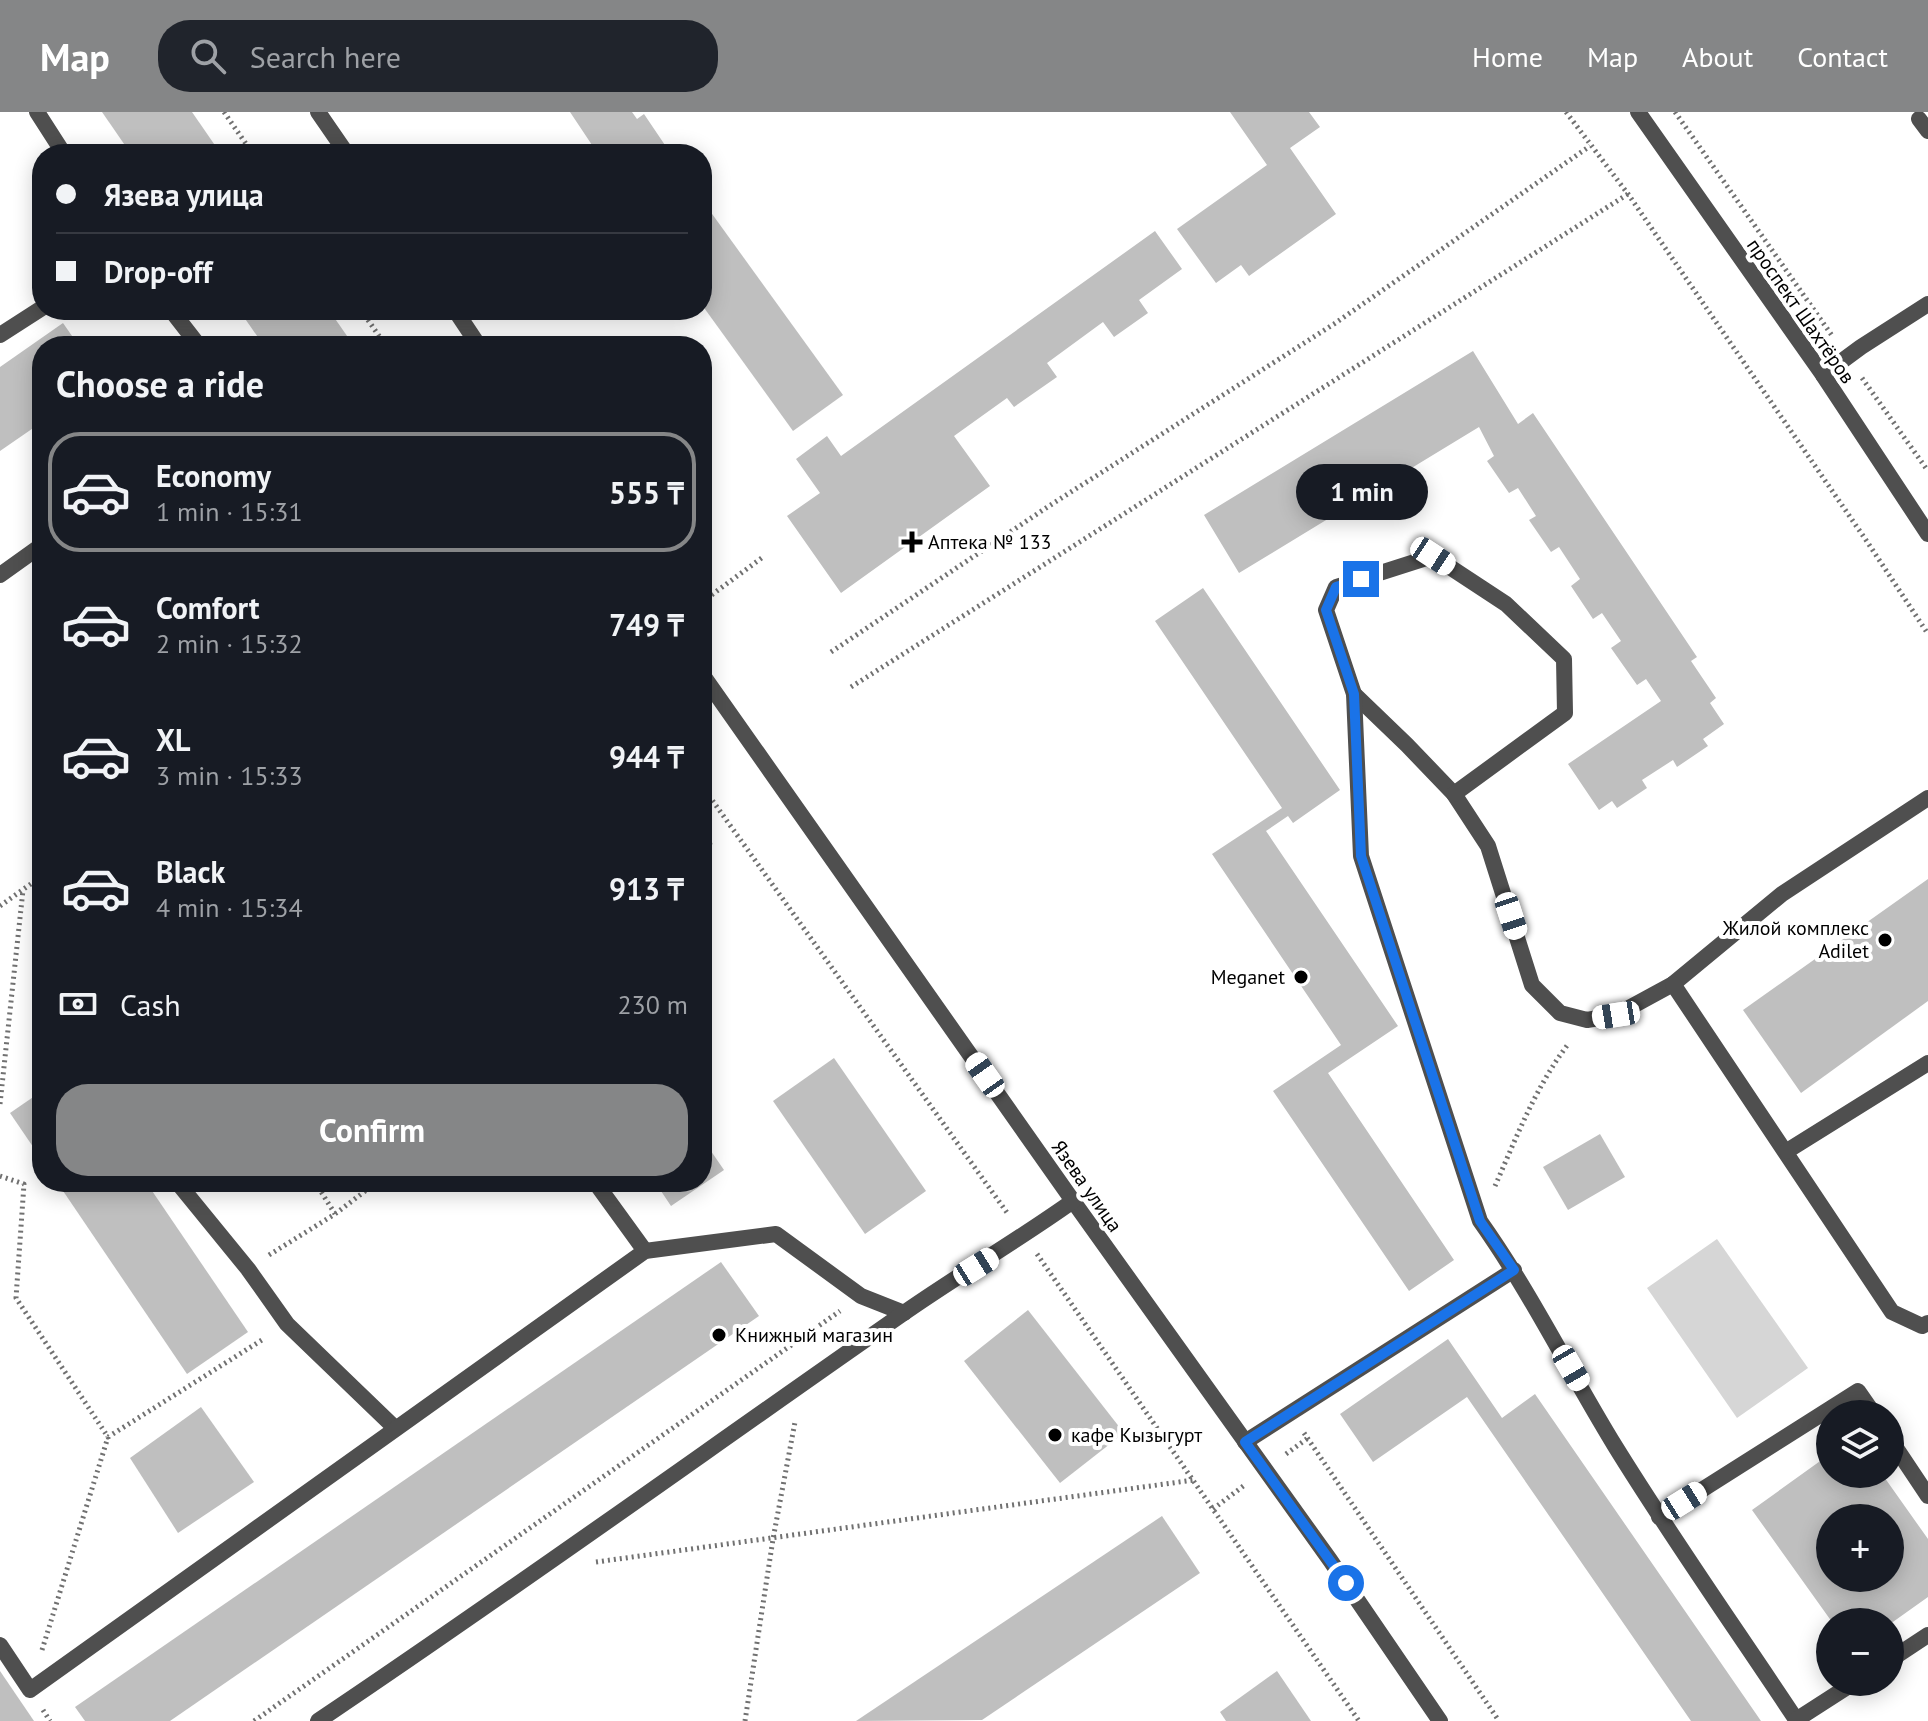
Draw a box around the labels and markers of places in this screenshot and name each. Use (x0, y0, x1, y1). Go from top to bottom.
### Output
place label: Аптека № 133 (928, 529, 1052, 555)
marker: Аптека № 133 (903, 533, 921, 551)
place label: Жилой комплекс Adilet (1722, 915, 1869, 964)
marker: Жилой комплекс Adilet (1876, 931, 1894, 949)
place label: Meganet (1211, 964, 1285, 990)
marker: Meganet (1292, 968, 1310, 986)
place label: Книжный магазин (735, 1322, 893, 1348)
marker: Книжный магазин (710, 1326, 728, 1344)
place label: кафе Кызыгурт (1071, 1422, 1202, 1448)
marker: кафе Кызыгурт (1046, 1426, 1064, 1444)

